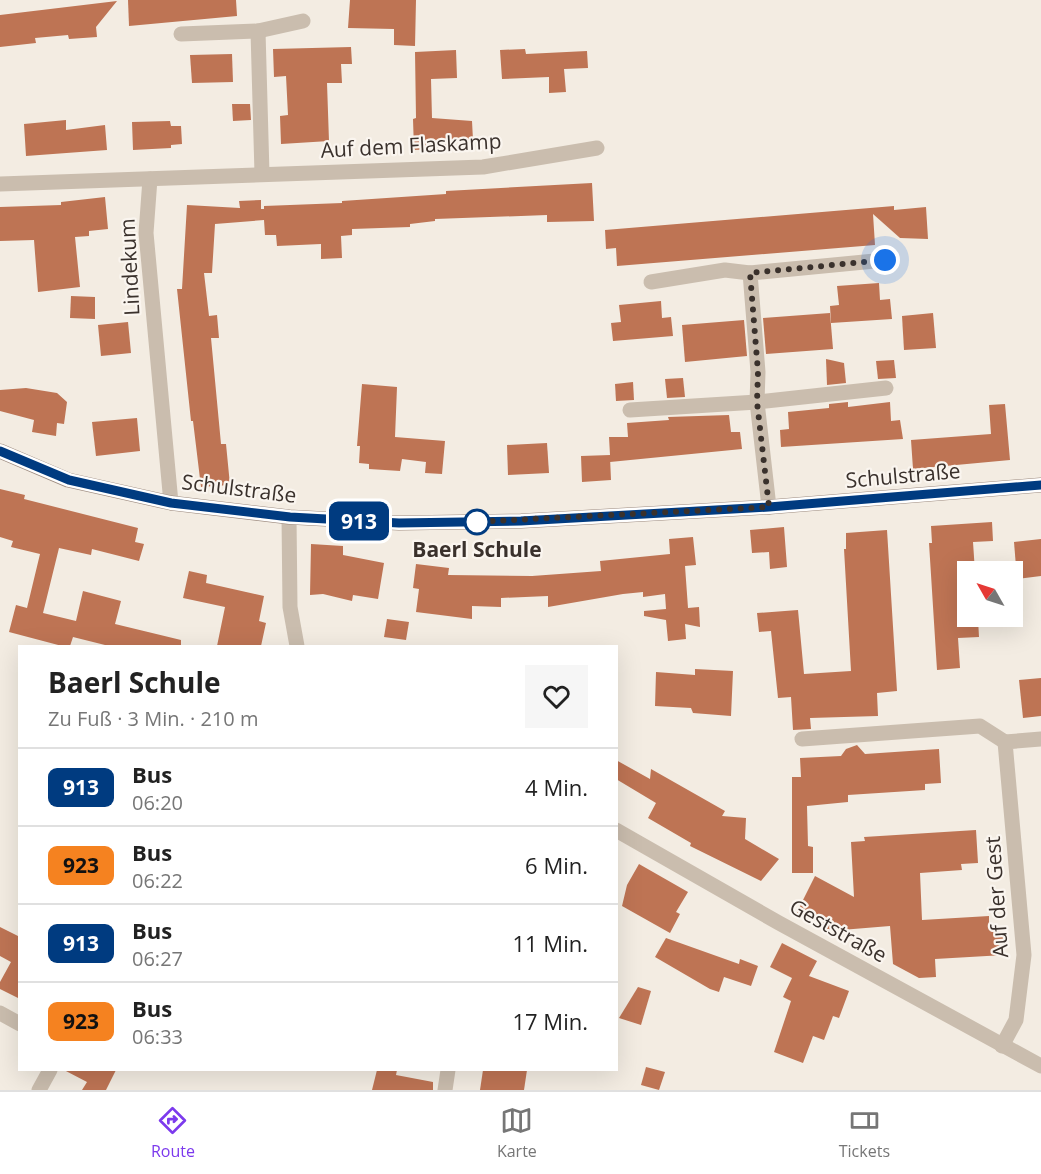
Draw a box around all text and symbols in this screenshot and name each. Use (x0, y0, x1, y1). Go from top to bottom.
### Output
street label: Auf dem Flaskamp (320, 126, 502, 164)
street label: Lindekum (112, 218, 146, 316)
your location (870, 245, 900, 275)
street label: Schulstraße (844, 456, 962, 494)
street label: Schulstraße (180, 467, 298, 509)
line badge: 913 (324, 502, 394, 540)
text: 913 (341, 507, 377, 535)
marker: Baerl Schule (464, 509, 490, 535)
place label: Baerl Schule (412, 535, 542, 563)
north arrow (957, 561, 1023, 627)
map controls (957, 561, 1023, 627)
text: Baerl Schule (48, 663, 221, 701)
button: heart (525, 665, 588, 728)
text: Zu Fuß · 3 Min. · 210 m (48, 705, 258, 732)
text: Bus (132, 759, 172, 789)
text: 4 Min. (525, 772, 588, 802)
text: 913 (63, 773, 99, 801)
text: 06:20 (132, 789, 183, 816)
street label: Auf der Gest (978, 835, 1014, 959)
text: Bus (132, 837, 172, 867)
text: 6 Min. (525, 850, 588, 880)
text: 923 (63, 851, 99, 879)
text: 06:22 (132, 867, 183, 894)
street label: Geststraße (785, 892, 892, 968)
text: Bus (132, 915, 172, 945)
text: 11 Min. (513, 928, 588, 958)
text: 913 (63, 929, 99, 957)
text: 06:27 (132, 945, 183, 972)
text: Bus (132, 993, 172, 1023)
text: 17 Min. (513, 1006, 588, 1036)
text: 923 (63, 1007, 99, 1035)
text: 06:33 (132, 1023, 183, 1050)
tab: Route (151, 1104, 195, 1162)
tab: Karte (497, 1104, 537, 1162)
tab: Tickets (839, 1104, 890, 1162)

